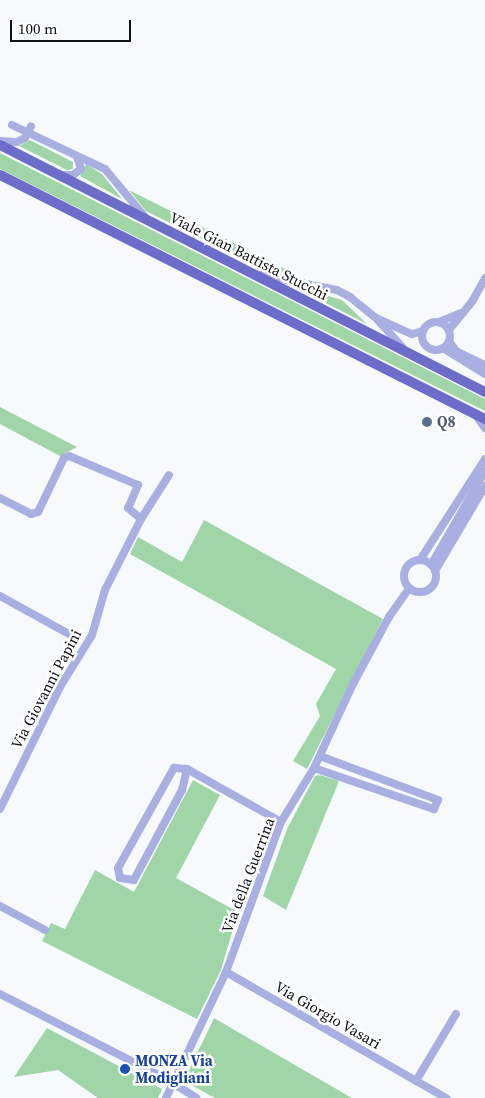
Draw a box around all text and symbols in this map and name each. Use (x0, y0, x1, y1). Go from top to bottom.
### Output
scale bar (12, 10, 134, 42)
text: 100 m (18, 18, 58, 39)
street label: Viale Gian Battista Stucchi (167, 208, 331, 304)
place label: Q8 (437, 413, 456, 431)
marker: Q8 (421, 416, 433, 428)
street label: Via Giovanni Papini (7, 626, 85, 752)
street label: Via della Guerrina (218, 815, 278, 935)
street label: Via Giorgio Vasari (272, 977, 384, 1053)
place label: MONZA Via Modigliani (135, 1051, 213, 1086)
marker: MONZA Via Modigliani (119, 1063, 131, 1075)

